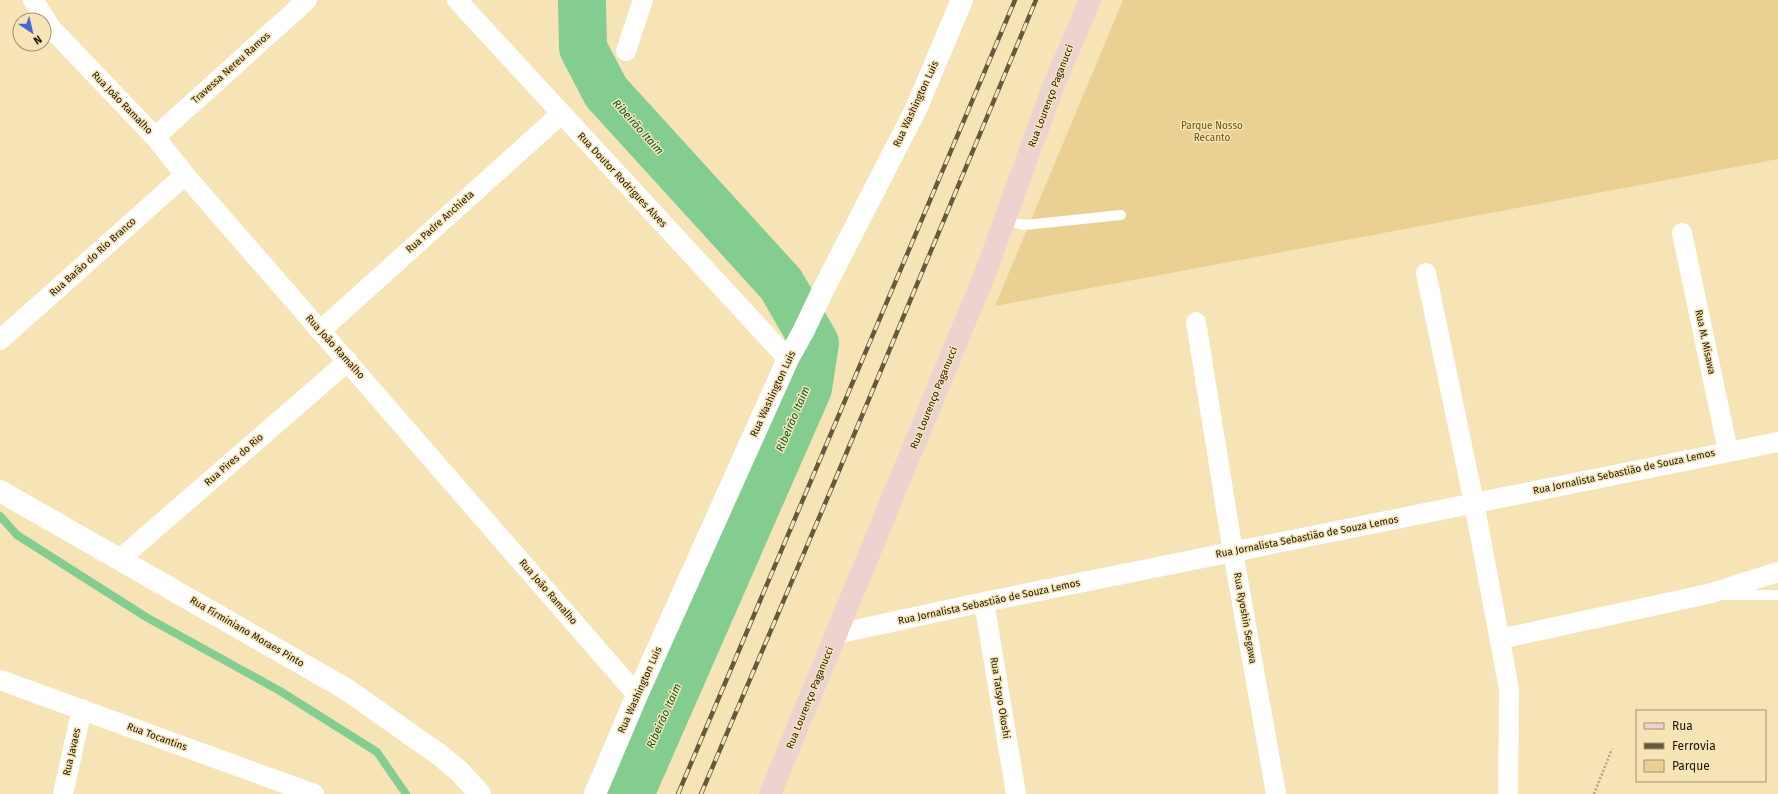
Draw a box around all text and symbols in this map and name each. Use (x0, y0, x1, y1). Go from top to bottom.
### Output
north arrow (12, 12, 52, 52)
street label: Travessa Nereu Ramos (189, 29, 273, 106)
text: N (31, 32, 44, 47)
street label: Rua Lourenço Paganucci (1026, 43, 1076, 149)
street label: Rua Washington Luis (891, 59, 941, 149)
street label: Rua João Ramalho (89, 69, 155, 137)
water label: Ribeirão Itaim (610, 97, 666, 157)
park label: Parque Nosso Recanto (1181, 120, 1243, 144)
street label: Rua Doutor Rodrigues Alves (575, 130, 669, 230)
street label: Rua Padre Anchieta (403, 188, 477, 256)
street label: Rua Barão do Rio Branco (47, 215, 139, 299)
street label: Rua M. Misawa (1692, 309, 1718, 375)
street label: Rua João Ramalho (303, 312, 367, 382)
street label: Rua Lourenço Paganucci (908, 345, 960, 451)
street label: Rua Washington Luis (748, 349, 798, 439)
water label: Ribeirão Itaim (773, 384, 813, 454)
street label: Rua Pires do Rio (202, 431, 266, 489)
street label: Rua Jornalista Sebastião de Souza Lemos (1532, 447, 1716, 497)
street label: Rua Jornalista Sebastião de Souza Lemos (1215, 513, 1400, 561)
street label: Rua João Ramalho (516, 557, 580, 627)
street label: Rua Ryoshin Segawa (1231, 571, 1259, 665)
street label: Rua Jornalista Sebastião de Souza Lemos (897, 577, 1081, 627)
street label: Rua Firminiano Moraes Pinto (188, 594, 307, 670)
street label: Rua Washington Luis (615, 644, 665, 735)
street label: Rua Lourenço Paganucci (784, 645, 836, 751)
street label: Rua Tatsyo Okoshi (988, 656, 1012, 740)
water label: Ribeirão Itaim (644, 682, 684, 750)
legend (1636, 710, 1766, 782)
text: Rua (1672, 719, 1693, 733)
street label: Rua Tocantins (125, 721, 189, 754)
street label: Rua Javaes (61, 727, 83, 777)
text: Ferrovia (1672, 739, 1716, 753)
text: Parque (1672, 759, 1710, 773)

